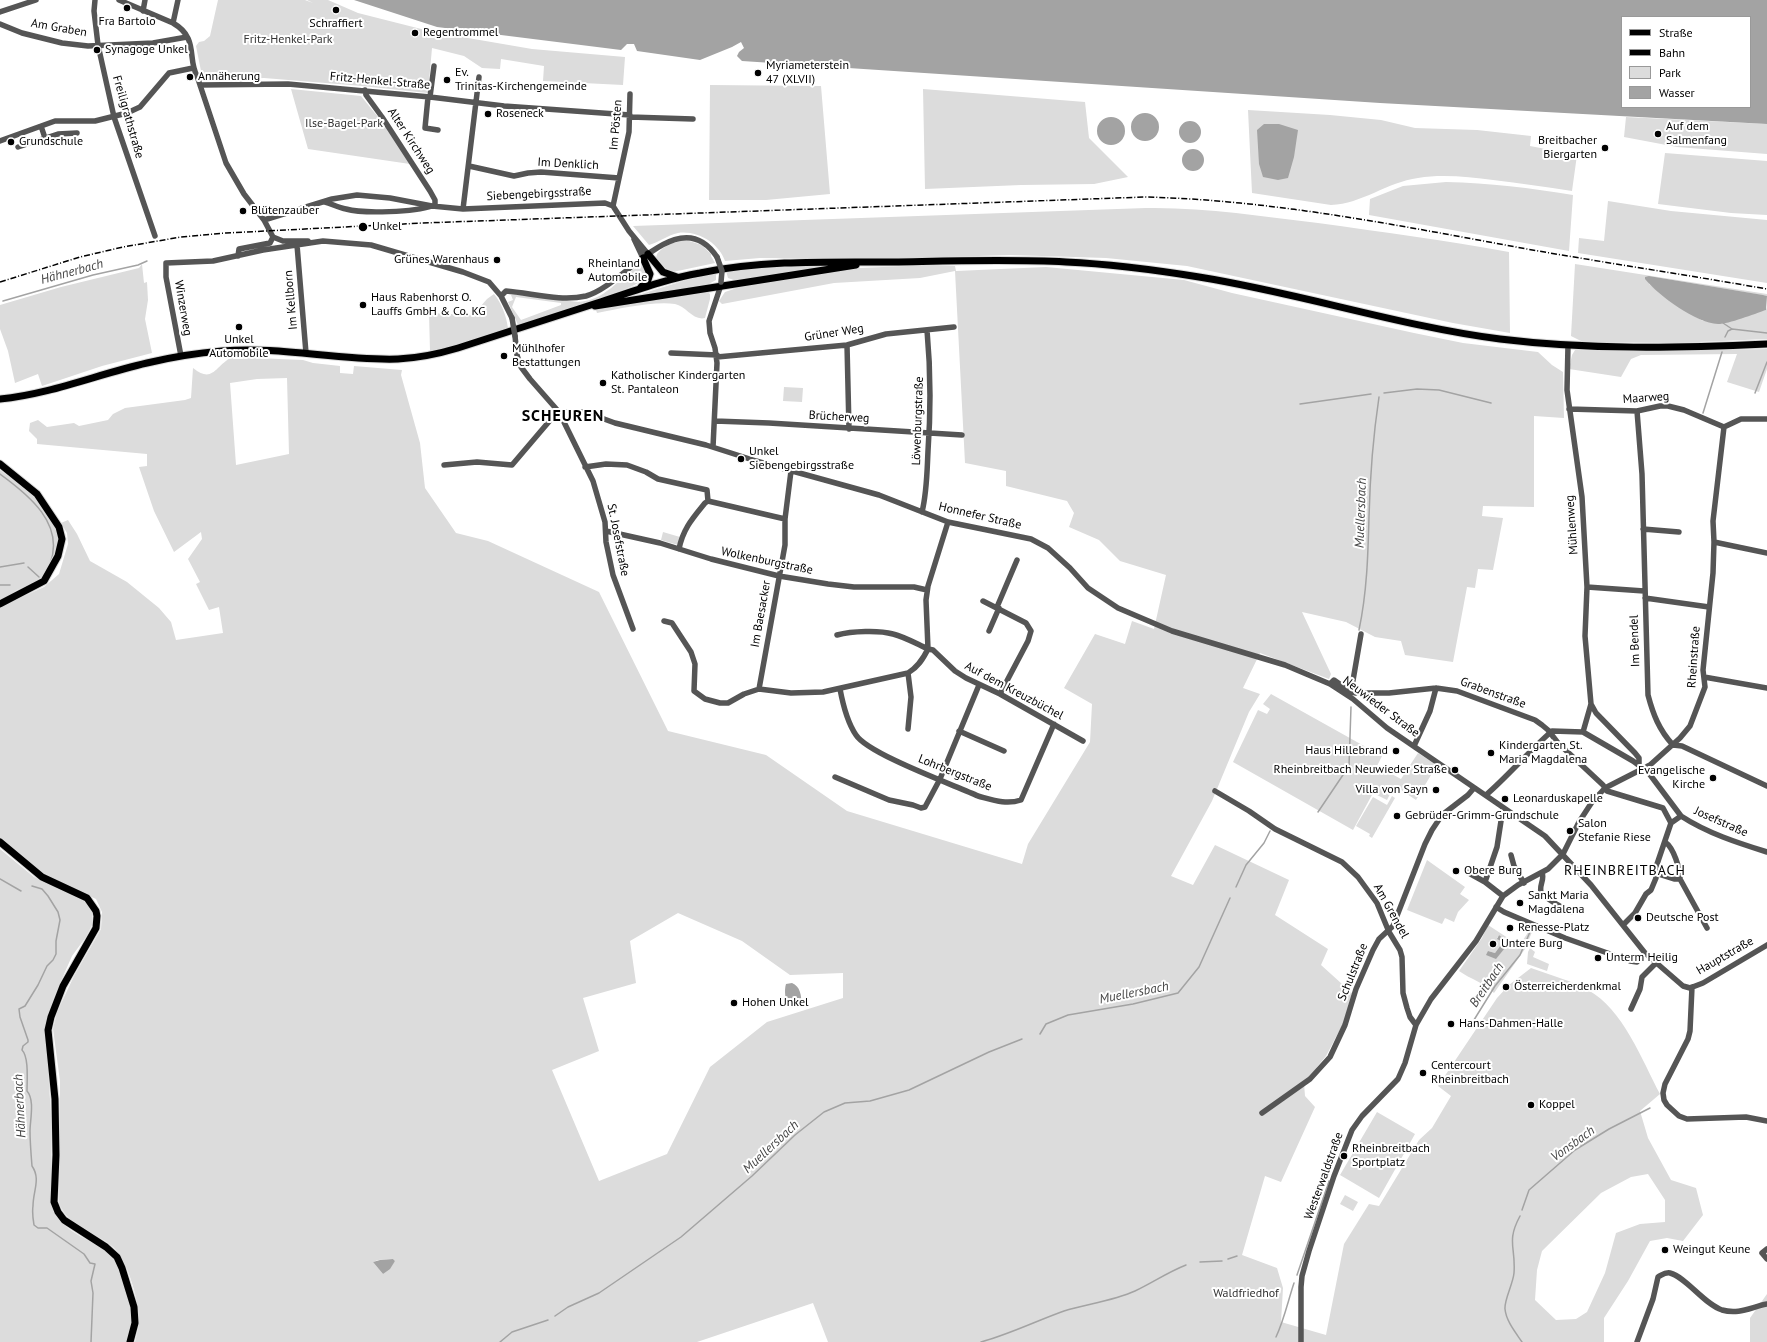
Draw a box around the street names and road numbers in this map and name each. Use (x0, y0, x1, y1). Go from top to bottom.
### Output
street label: Am Graben (30, 16, 88, 40)
street label: Fritz-Henkel-Straße (329, 69, 431, 93)
street label: Freiligrathstraße (109, 74, 147, 160)
street label: Im Pösten (607, 99, 625, 151)
street label: Alter Kirchweg (384, 105, 438, 177)
street label: Im Denklich (537, 155, 599, 173)
street label: Siebengebirgsstraße (486, 184, 592, 204)
street label: Im Kellborn (281, 270, 301, 330)
street label: Winzerweg (171, 279, 195, 337)
street label: Grüner Weg (803, 321, 865, 345)
street label: Löwenburgstraße (909, 376, 927, 466)
street label: Maarweg (1622, 389, 1670, 407)
street label: Brücherweg (808, 408, 870, 426)
street label: Mühlenweg (1563, 495, 1581, 555)
street label: Honnefer Straße (937, 499, 1023, 533)
street label: St. Josefstraße (604, 502, 632, 578)
street label: Wolkenburgstraße (720, 544, 814, 578)
street label: Im Baesacker (748, 579, 774, 649)
street label: Im Bendel (1627, 615, 1643, 667)
street label: Rheinstraße (1685, 626, 1703, 688)
street label: Auf dem Kreuzbüchel (962, 659, 1066, 723)
street label: Neuwieder Straße (1340, 673, 1422, 741)
street label: Grabenstraße (1458, 674, 1528, 712)
street label: Lohrbergstraße (916, 752, 994, 794)
street label: Josefstraße (1692, 804, 1750, 840)
street label: Am Grendel (1370, 881, 1412, 941)
street label: Hauptstraße (1694, 934, 1756, 978)
street label: Schulstraße (1335, 941, 1371, 1003)
street label: Westerwaldstraße (1302, 1130, 1346, 1222)

